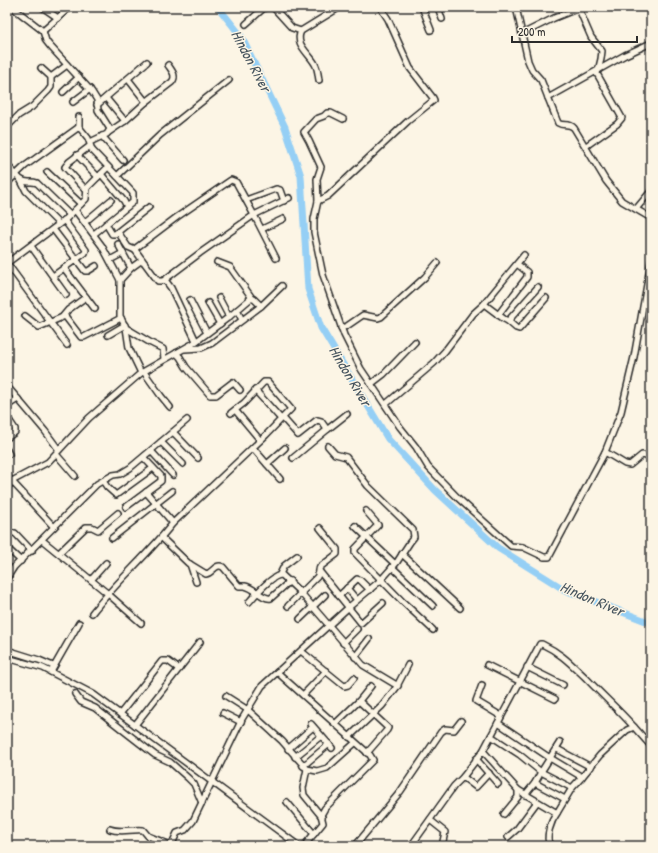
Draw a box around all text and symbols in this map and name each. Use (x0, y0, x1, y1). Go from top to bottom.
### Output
scale bar (512, 18, 637, 44)
text: 200 m (518, 23, 545, 40)
water label: Hindon River (226, 26, 278, 97)
water label: Hindon River (324, 342, 378, 412)
water label: Hindon River (557, 576, 629, 622)

